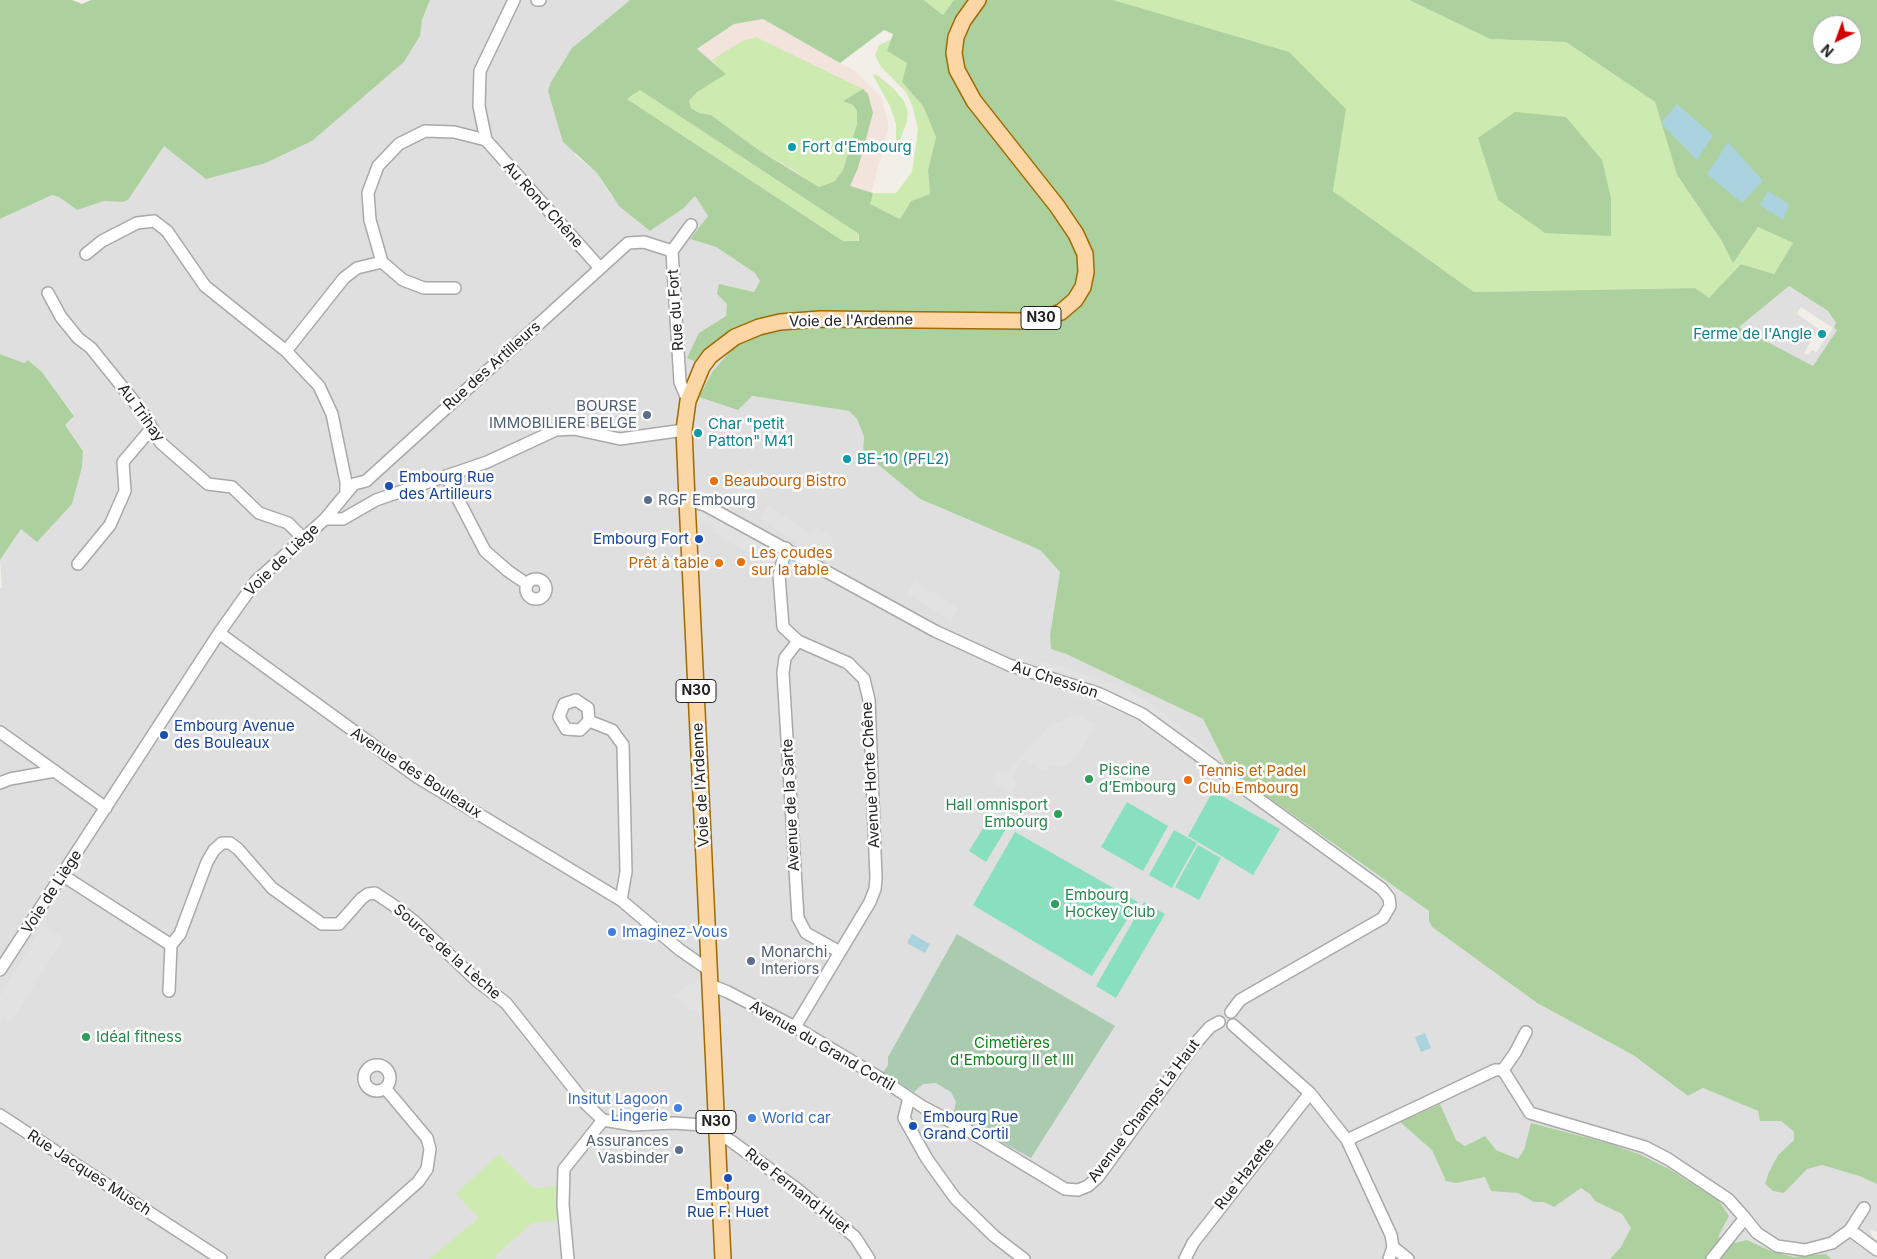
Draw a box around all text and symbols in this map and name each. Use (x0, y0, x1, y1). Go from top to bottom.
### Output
north arrow (1812, 15, 1862, 65)
text: N (1818, 41, 1837, 61)
place label: Fort d'Embourg (802, 138, 912, 156)
marker: Fort d'Embourg (786, 141, 798, 153)
street label: Au Rond Chêne (499, 158, 587, 252)
street label: Rue du Fort (664, 269, 688, 351)
road number: N30 (1021, 306, 1061, 330)
street label: Voie de l'Ardenne (789, 311, 913, 331)
street label: Rue des Artilleurs (440, 318, 544, 414)
place label: Ferme de l'Angle (1693, 325, 1812, 343)
marker: Ferme de l'Angle (1816, 328, 1828, 340)
street label: Au Trihay (114, 380, 168, 446)
place label: BOURSE IMMOBILIERE BELGE (489, 397, 637, 432)
marker: BOURSE IMMOBILIERE BELGE (641, 409, 653, 421)
place label: Char "petit Patton" M41 (708, 415, 793, 450)
marker: Char "petit Patton" M41 (692, 427, 704, 439)
place label: BE-10 (PFL2) (857, 450, 950, 468)
marker: BE-10 (PFL2) (841, 453, 853, 465)
place label: Embourg Rue des Artilleurs (399, 468, 494, 503)
place label: Beaubourg Bistro (724, 472, 847, 490)
marker: Beaubourg Bistro (708, 475, 720, 487)
marker: Embourg Rue des Artilleurs (383, 480, 395, 492)
place label: RGF Embourg (658, 491, 756, 509)
marker: RGF Embourg (642, 494, 654, 506)
street label: Voie de Liège (241, 520, 323, 600)
place label: Embourg Fort (593, 530, 689, 548)
marker: Embourg Fort (693, 533, 705, 545)
place label: Les coudes sur la table (751, 544, 833, 579)
place label: Prêt à table (629, 554, 709, 572)
marker: Les coudes sur la table (735, 556, 747, 568)
marker: Prêt à table (713, 557, 725, 569)
street label: Au Chession (1010, 658, 1100, 702)
road number: N30 (676, 679, 716, 702)
street label: Avenue Horte Chêne (858, 701, 884, 849)
place label: Embourg Avenue des Bouleaux (174, 717, 295, 752)
street label: Voie de l'Ardenne (689, 722, 713, 848)
street label: Avenue des Bouleaux (347, 724, 485, 822)
marker: Embourg Avenue des Bouleaux (158, 729, 170, 741)
street label: Avenue de la Sarte (779, 738, 803, 872)
place label: Piscine d’Embourg (1099, 761, 1176, 796)
place label: Tennis et Padel Club Embourg (1198, 762, 1306, 797)
marker: Piscine d’Embourg (1083, 773, 1095, 785)
marker: Tennis et Padel Club Embourg (1182, 774, 1194, 786)
place label: Hall omnisport Embourg (945, 796, 1048, 831)
marker: Hall omnisport Embourg (1052, 808, 1064, 820)
street label: Voie de Liège (18, 847, 86, 937)
place label: Embourg Hockey Club (1065, 886, 1155, 921)
marker: Embourg Hockey Club (1049, 898, 1061, 910)
street label: Source de la Lèche (390, 901, 504, 1003)
place label: Imaginez-Vous (622, 923, 728, 941)
marker: Imaginez-Vous (606, 926, 618, 938)
place label: Monarchi Interiors (761, 943, 827, 978)
marker: Monarchi Interiors (745, 955, 757, 967)
street label: Avenue du Grand Cortil (746, 997, 898, 1095)
place label: Idéal fitness (96, 1028, 182, 1046)
marker: Idéal fitness (80, 1031, 92, 1043)
park label: Cimetières d'Embourg II et III (950, 1034, 1074, 1069)
street label: Avenue Champs Là Haut (1084, 1036, 1204, 1186)
place label: Insitut Lagoon Lingerie (568, 1090, 668, 1125)
marker: Insitut Lagoon Lingerie (672, 1102, 684, 1114)
place label: Embourg Rue Grand Cortil (923, 1108, 1018, 1143)
place label: World car (762, 1109, 831, 1127)
road number: N30 (696, 1110, 736, 1134)
marker: World car (746, 1112, 758, 1124)
marker: Embourg Rue Grand Cortil (907, 1120, 919, 1132)
street label: Rue Jacques Musch (24, 1126, 154, 1220)
place label: Assurances Vasbinder (586, 1132, 669, 1167)
street label: Rue Hazette (1211, 1135, 1279, 1213)
marker: Assurances Vasbinder (673, 1144, 685, 1156)
street label: Rue Fernand Huet (741, 1145, 853, 1237)
marker: Embourg Rue F. Huet (722, 1172, 734, 1184)
place label: Embourg Rue F. Huet (687, 1186, 769, 1221)

